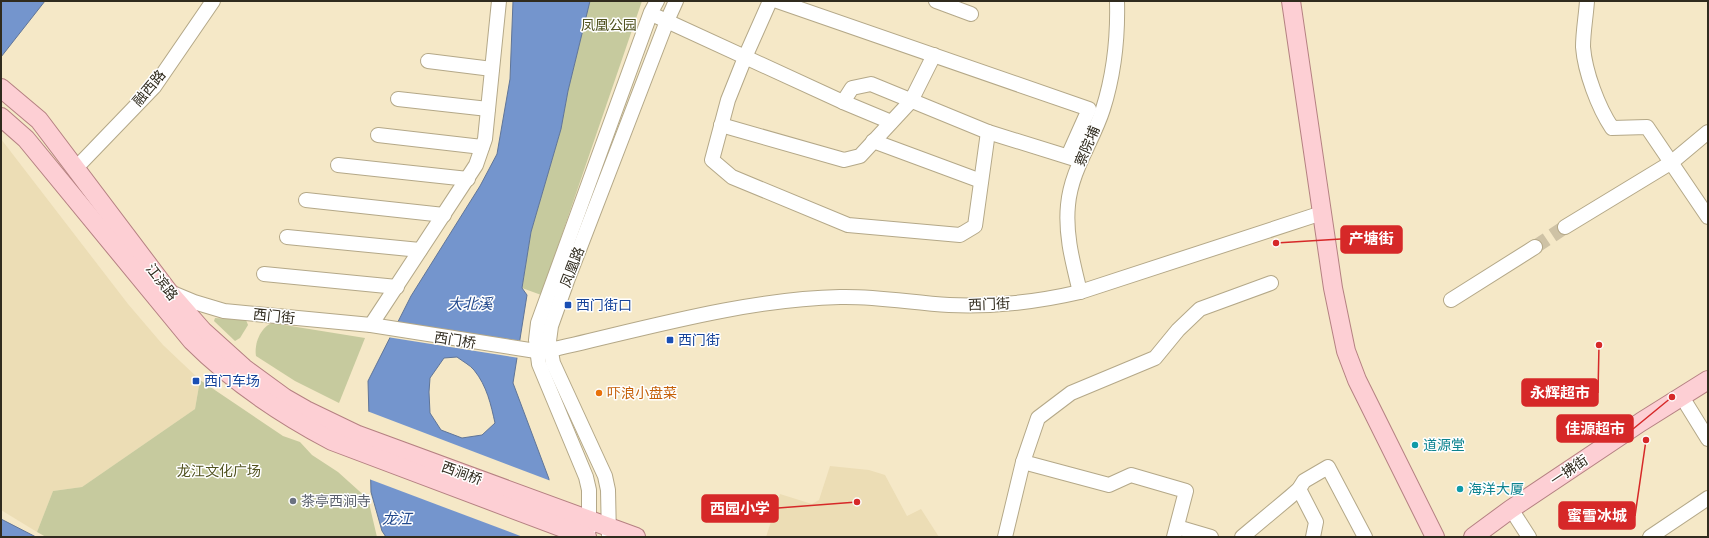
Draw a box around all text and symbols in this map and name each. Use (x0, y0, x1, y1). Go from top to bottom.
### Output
park label: 凤凰公园 (581, 15, 637, 34)
street label: 融西路 (128, 65, 169, 110)
street label: 察院埔 (1070, 123, 1103, 169)
callout: 产塘街 (1341, 226, 1402, 253)
text: 产塘街 (1348, 228, 1394, 249)
street label: 凤凰路 (555, 244, 588, 290)
street label: 江滨路 (142, 259, 183, 304)
water label: 大北溪 (447, 293, 494, 314)
street label: 西门街 (968, 293, 1010, 314)
place label: 西门街口 (576, 295, 632, 314)
marker: 西门街口 (563, 300, 573, 310)
street label: 西门街 (252, 304, 296, 327)
street label: 西门桥 (433, 327, 477, 352)
place label: 西门街 (678, 330, 720, 349)
marker: 西门街 (665, 335, 675, 345)
place label: 西门车场 (204, 371, 260, 390)
marker: 西门车场 (191, 376, 201, 386)
callout: 永辉超市 (1522, 379, 1598, 406)
text: 永辉超市 (1530, 382, 1590, 403)
place label: 吓浪小盘菜 (607, 383, 677, 402)
marker: 吓浪小盘菜 (594, 388, 604, 398)
callout: 佳源超市 (1557, 415, 1633, 442)
text: 佳源超市 (1565, 418, 1625, 439)
place label: 道源堂 (1423, 435, 1465, 454)
marker: 道源堂 (1410, 440, 1420, 450)
street label: 一拂街 (1546, 450, 1591, 489)
street label: 西涧桥 (439, 456, 485, 489)
park label: 龙江文化广场 (177, 461, 261, 480)
place label: 海洋大厦 (1468, 479, 1524, 498)
marker: 海洋大厦 (1455, 484, 1465, 494)
place label: 茶亭西涧寺 (301, 491, 371, 510)
callout: 西园小学 (702, 495, 778, 522)
marker: 茶亭西涧寺 (288, 496, 298, 506)
text: 西园小学 (710, 498, 770, 519)
callout: 蜜雪冰城 (1559, 502, 1635, 529)
text: 蜜雪冰城 (1567, 505, 1627, 526)
water label: 龙江 (382, 508, 414, 529)

